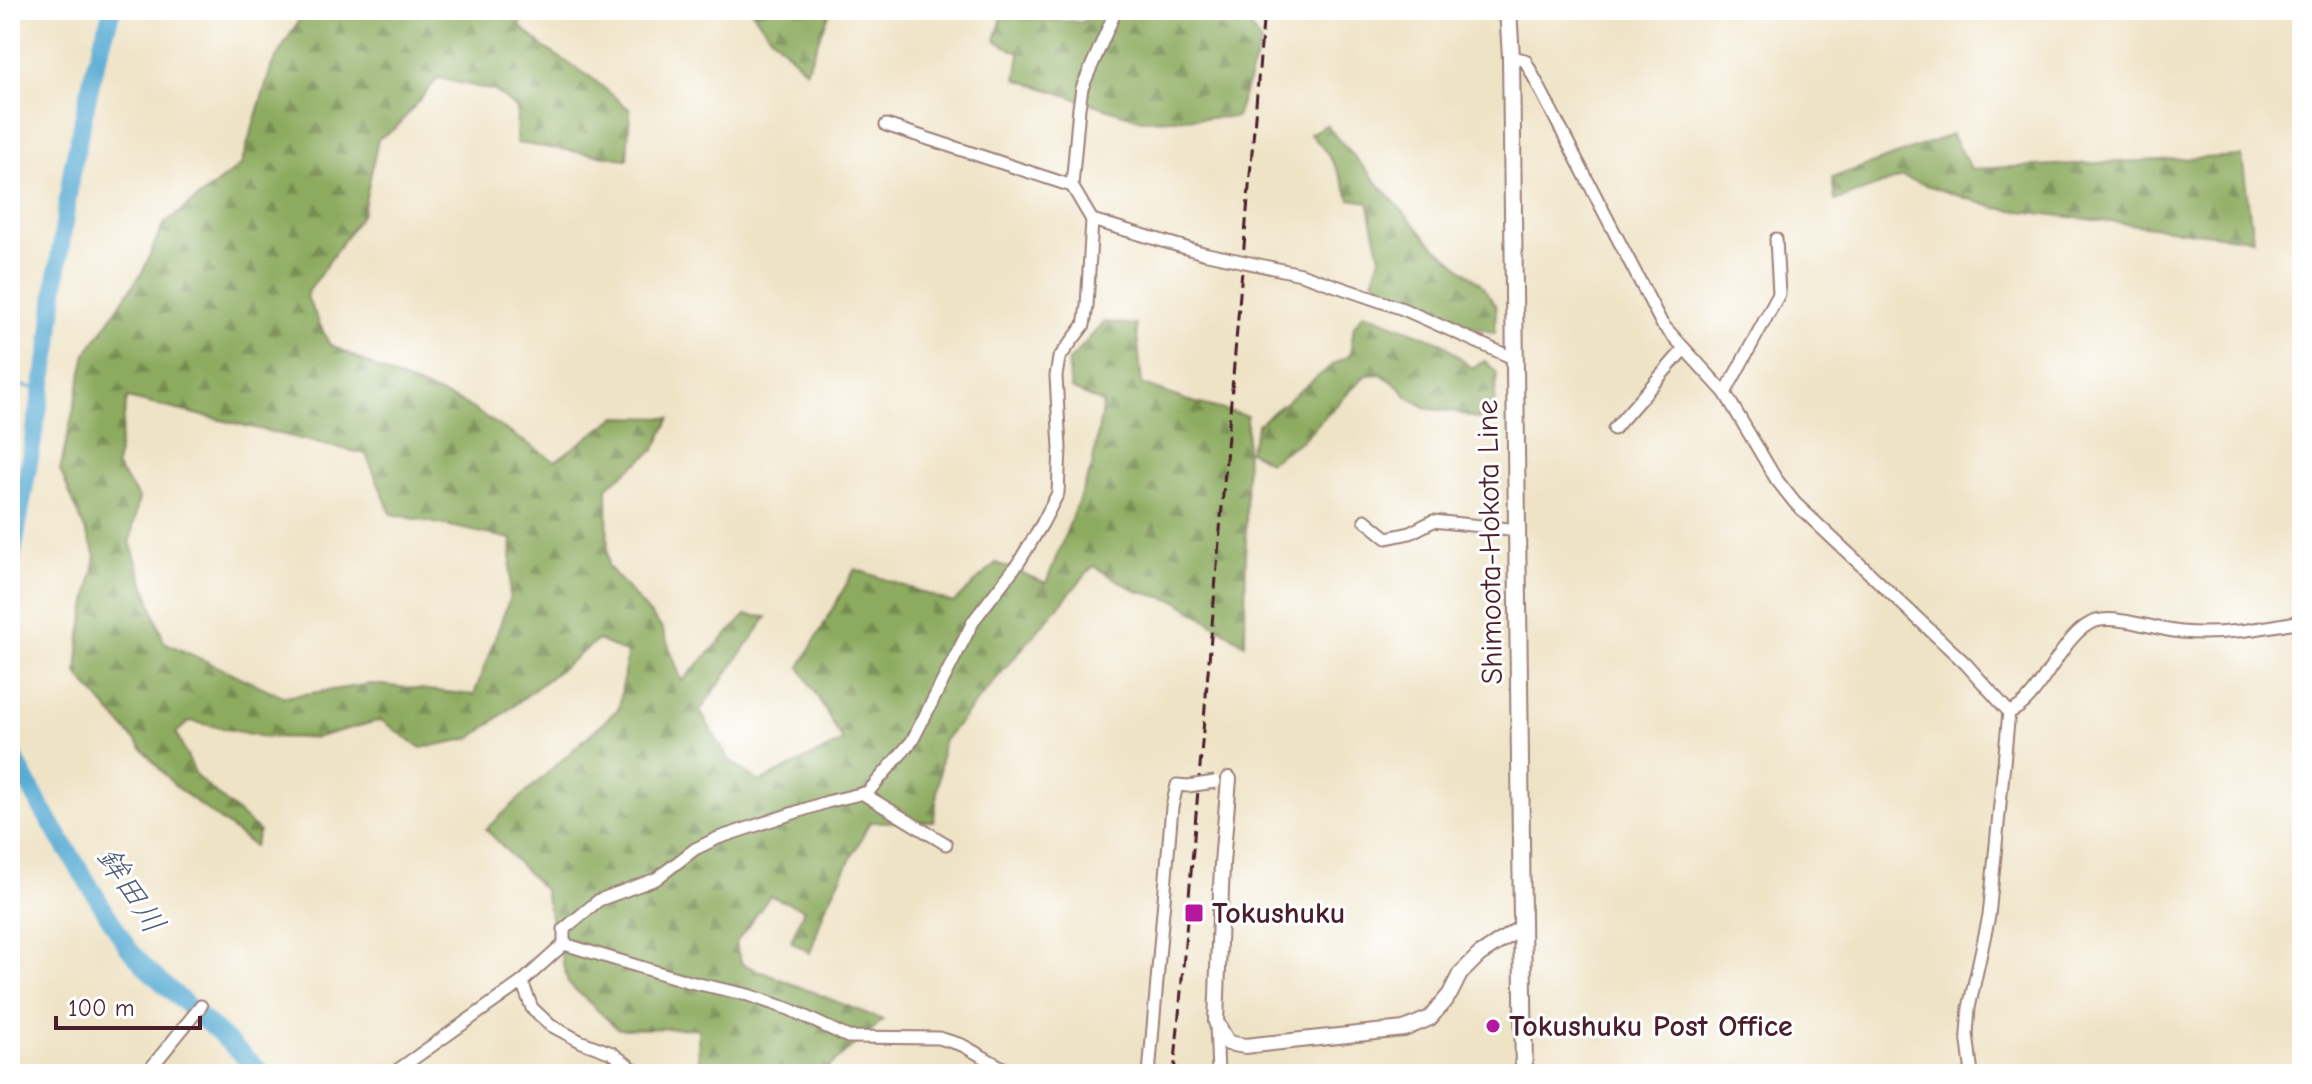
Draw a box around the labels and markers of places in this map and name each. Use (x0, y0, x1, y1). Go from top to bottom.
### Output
place label: Tokushuku (1212, 896, 1345, 931)
marker: Tokushuku (1183, 902, 1205, 924)
place label: Tokushuku Post Office (1509, 1009, 1793, 1044)
marker: Tokushuku Post Office (1484, 1017, 1502, 1035)

